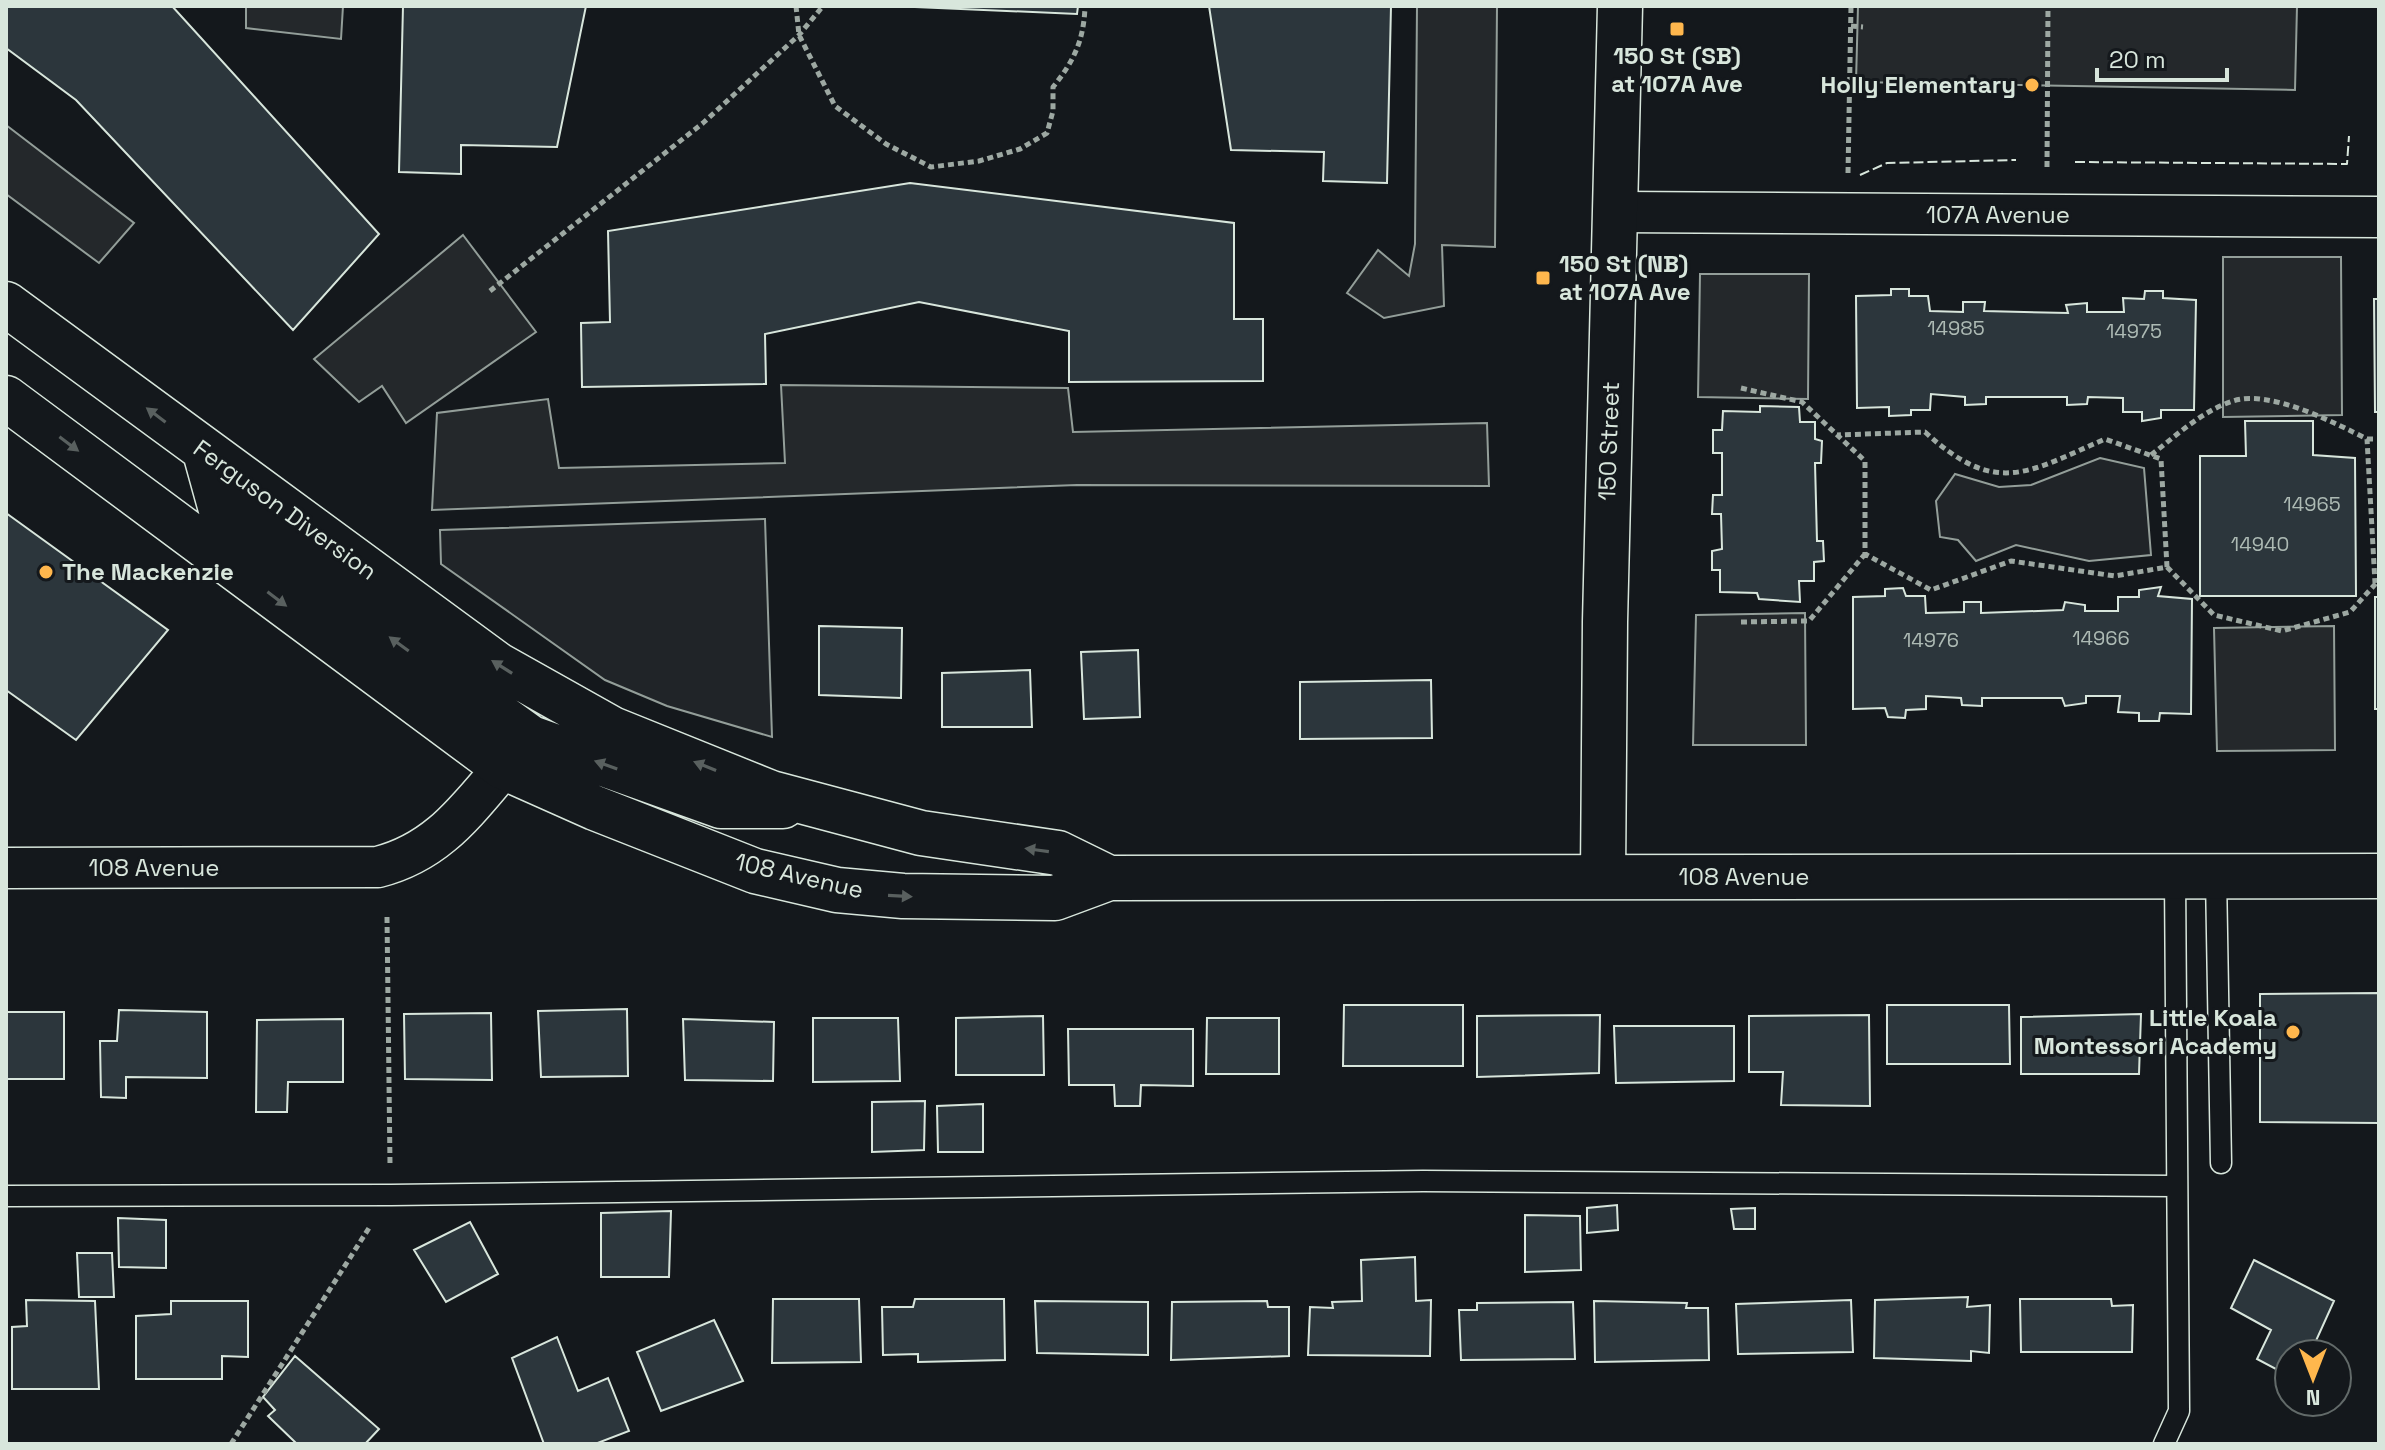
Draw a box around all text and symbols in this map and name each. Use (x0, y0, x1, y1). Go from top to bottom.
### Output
marker: 150 St (SB) at 107A Ave (1668, 20, 1686, 38)
scale bar (2097, 32, 2227, 82)
place label: 150 St (SB) at 107A Ave (1611, 40, 1743, 99)
text: 20 m (2109, 44, 2166, 75)
place label: Holly Elementary (1820, 69, 2016, 100)
marker: Holly Elementary (2023, 76, 2041, 94)
street label: 107A Avenue (1926, 199, 2070, 230)
place label: 150 St (NB) at 107A Ave (1559, 248, 1691, 307)
marker: 150 St (NB) at 107A Ave (1534, 269, 1552, 287)
house number: 14985 (1927, 315, 1985, 341)
house number: 14975 (2106, 318, 2162, 344)
street label: 150 Street (1591, 381, 1626, 501)
one-way arrow (146, 408, 166, 424)
street label: Ferguson Diversion (187, 433, 383, 587)
one-way arrow (58, 436, 79, 452)
house number: 14965 (2283, 491, 2341, 517)
house number: 14940 (2231, 531, 2289, 557)
place label: The Mackenzie (62, 556, 234, 587)
marker: The Mackenzie (37, 563, 55, 581)
one-way arrow (267, 591, 288, 607)
house number: 14966 (2072, 625, 2130, 651)
house number: 14976 (1903, 627, 1959, 653)
one-way arrow (389, 636, 410, 652)
one-way arrow (491, 660, 513, 674)
one-way arrow (594, 759, 618, 771)
one-way arrow (693, 759, 717, 772)
one-way arrow (1024, 843, 1049, 856)
street label: 108 Avenue (732, 846, 866, 905)
street label: 108 Avenue (89, 852, 219, 883)
street label: 108 Avenue (1679, 861, 1809, 892)
one-way arrow (888, 889, 914, 902)
place label: Little Koala Montessori Academy (2034, 1002, 2277, 1061)
marker: Little Koala Montessori Academy (2284, 1023, 2302, 1041)
north arrow (2273, 1338, 2353, 1418)
text: N (2306, 1384, 2320, 1412)

